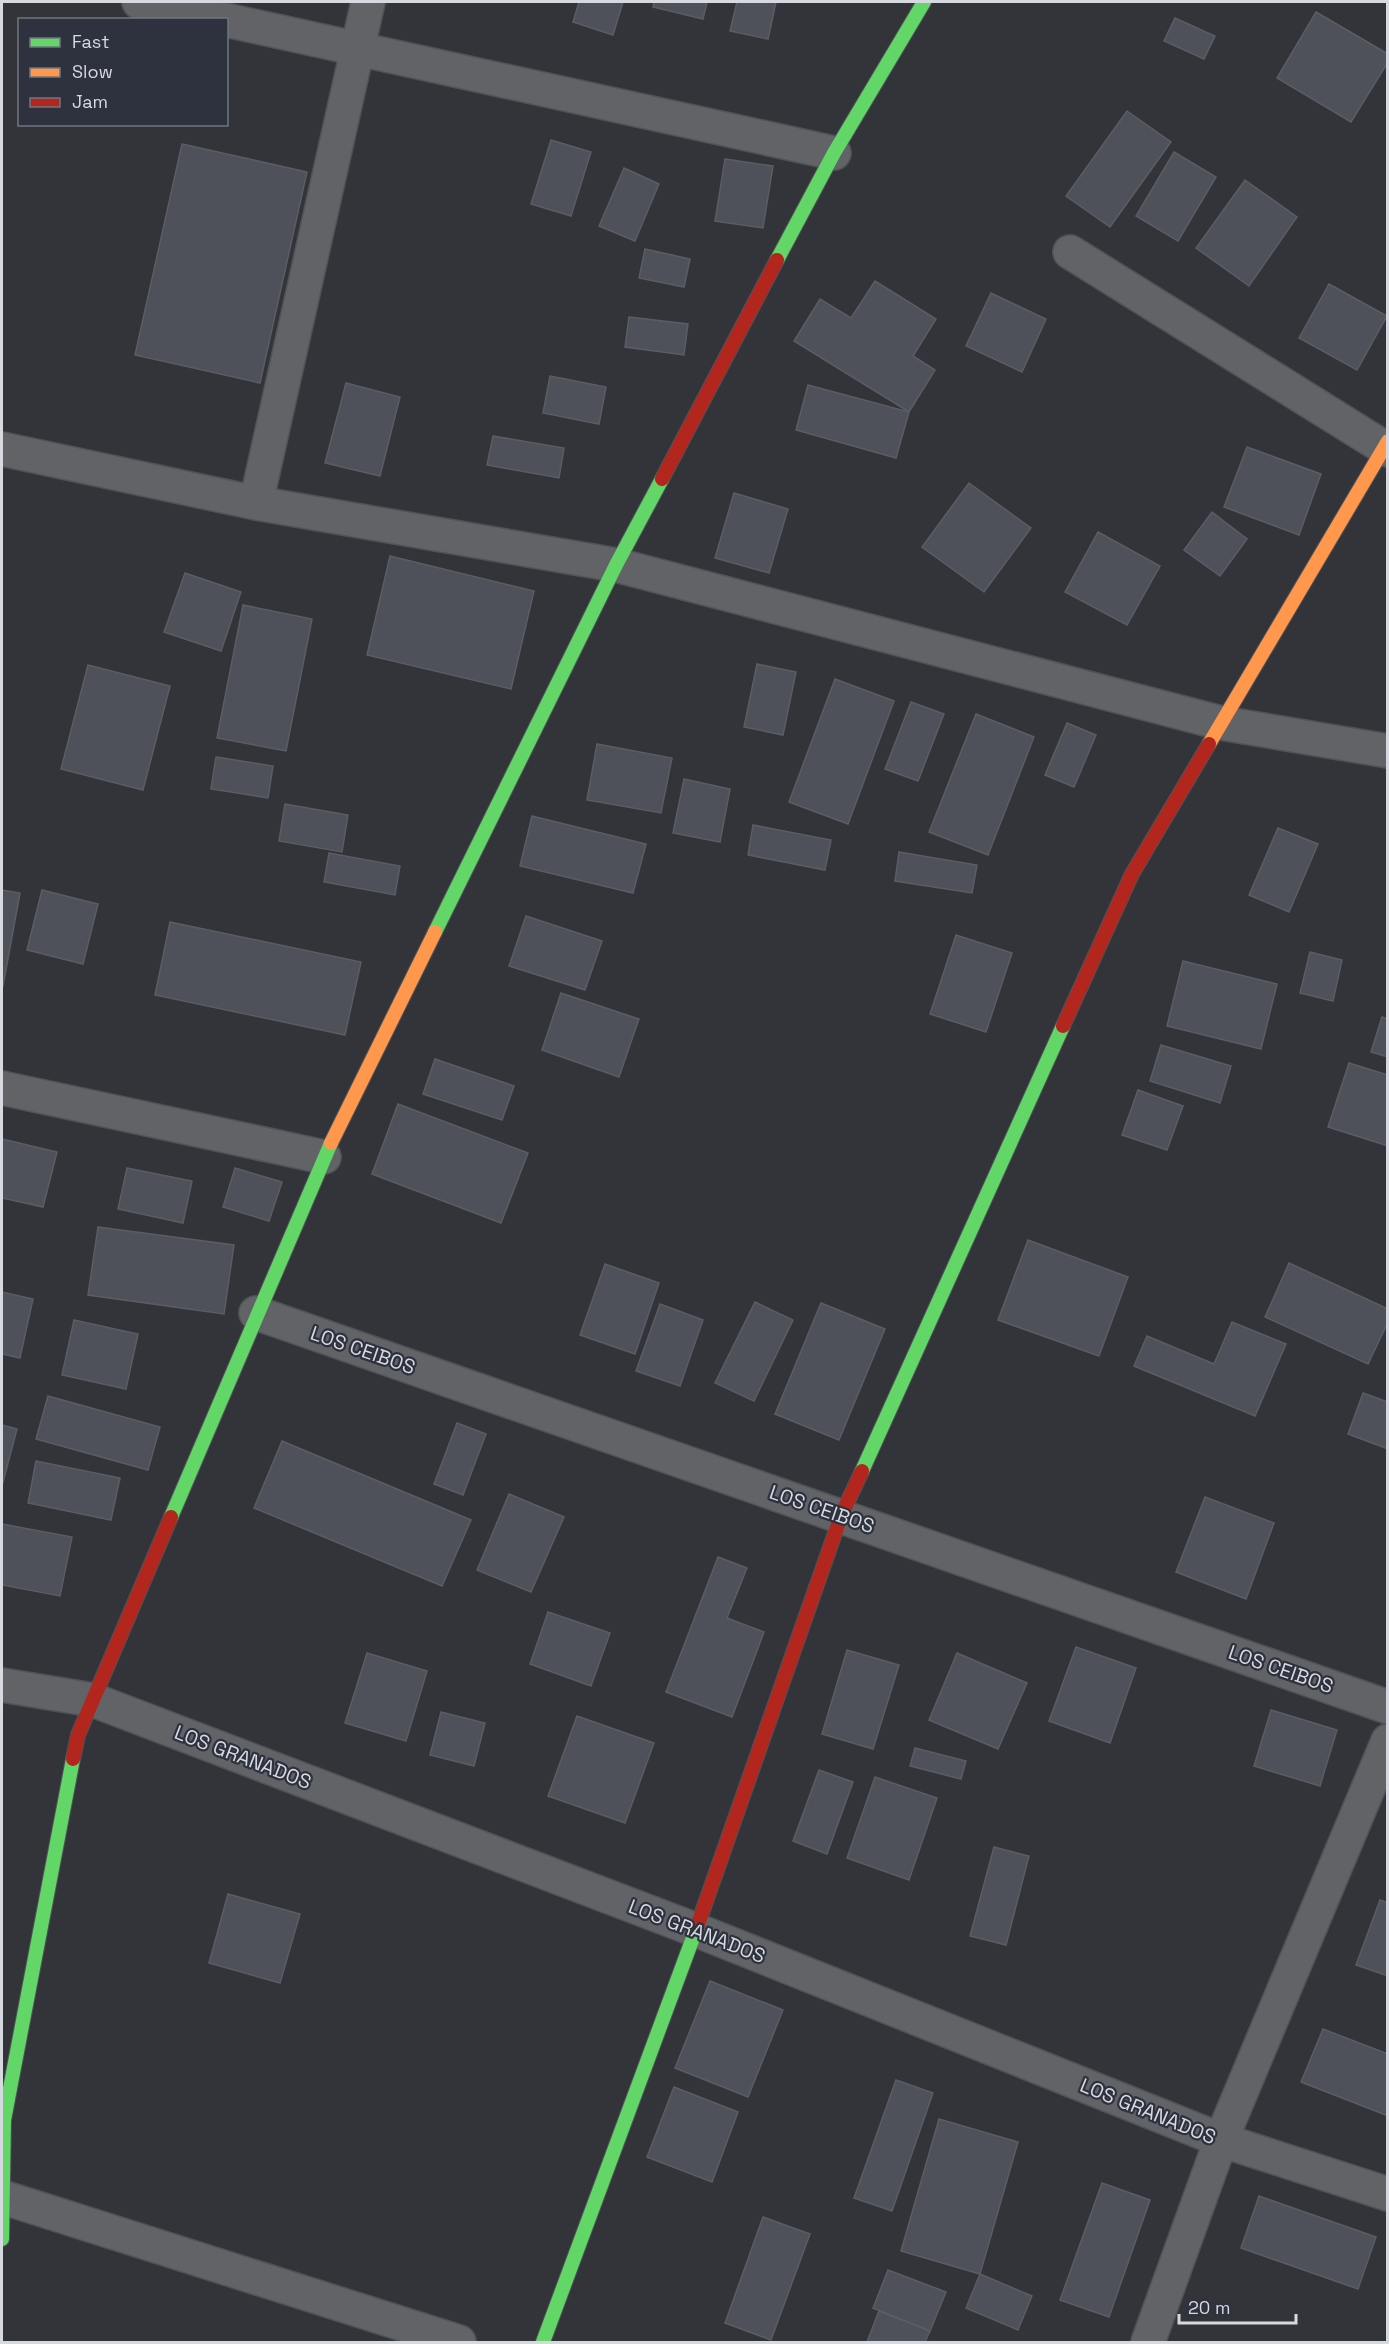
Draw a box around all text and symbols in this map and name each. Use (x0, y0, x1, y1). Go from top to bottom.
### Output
legend (18, 18, 228, 126)
text: Fast (72, 30, 109, 53)
text: Slow (72, 60, 113, 83)
text: Jam (72, 90, 108, 113)
street label: LOS CEIBOS (307, 1320, 419, 1380)
street label: LOS CEIBOS (766, 1479, 878, 1539)
street label: LOS CEIBOS (1225, 1639, 1337, 1699)
street label: LOS GRANADOS (171, 1719, 315, 1795)
street label: LOS GRANADOS (625, 1893, 769, 1969)
street label: LOS GRANADOS (1076, 2072, 1220, 2150)
scale bar (1179, 2287, 1296, 2325)
text: 20 m (1188, 2296, 1231, 2319)

